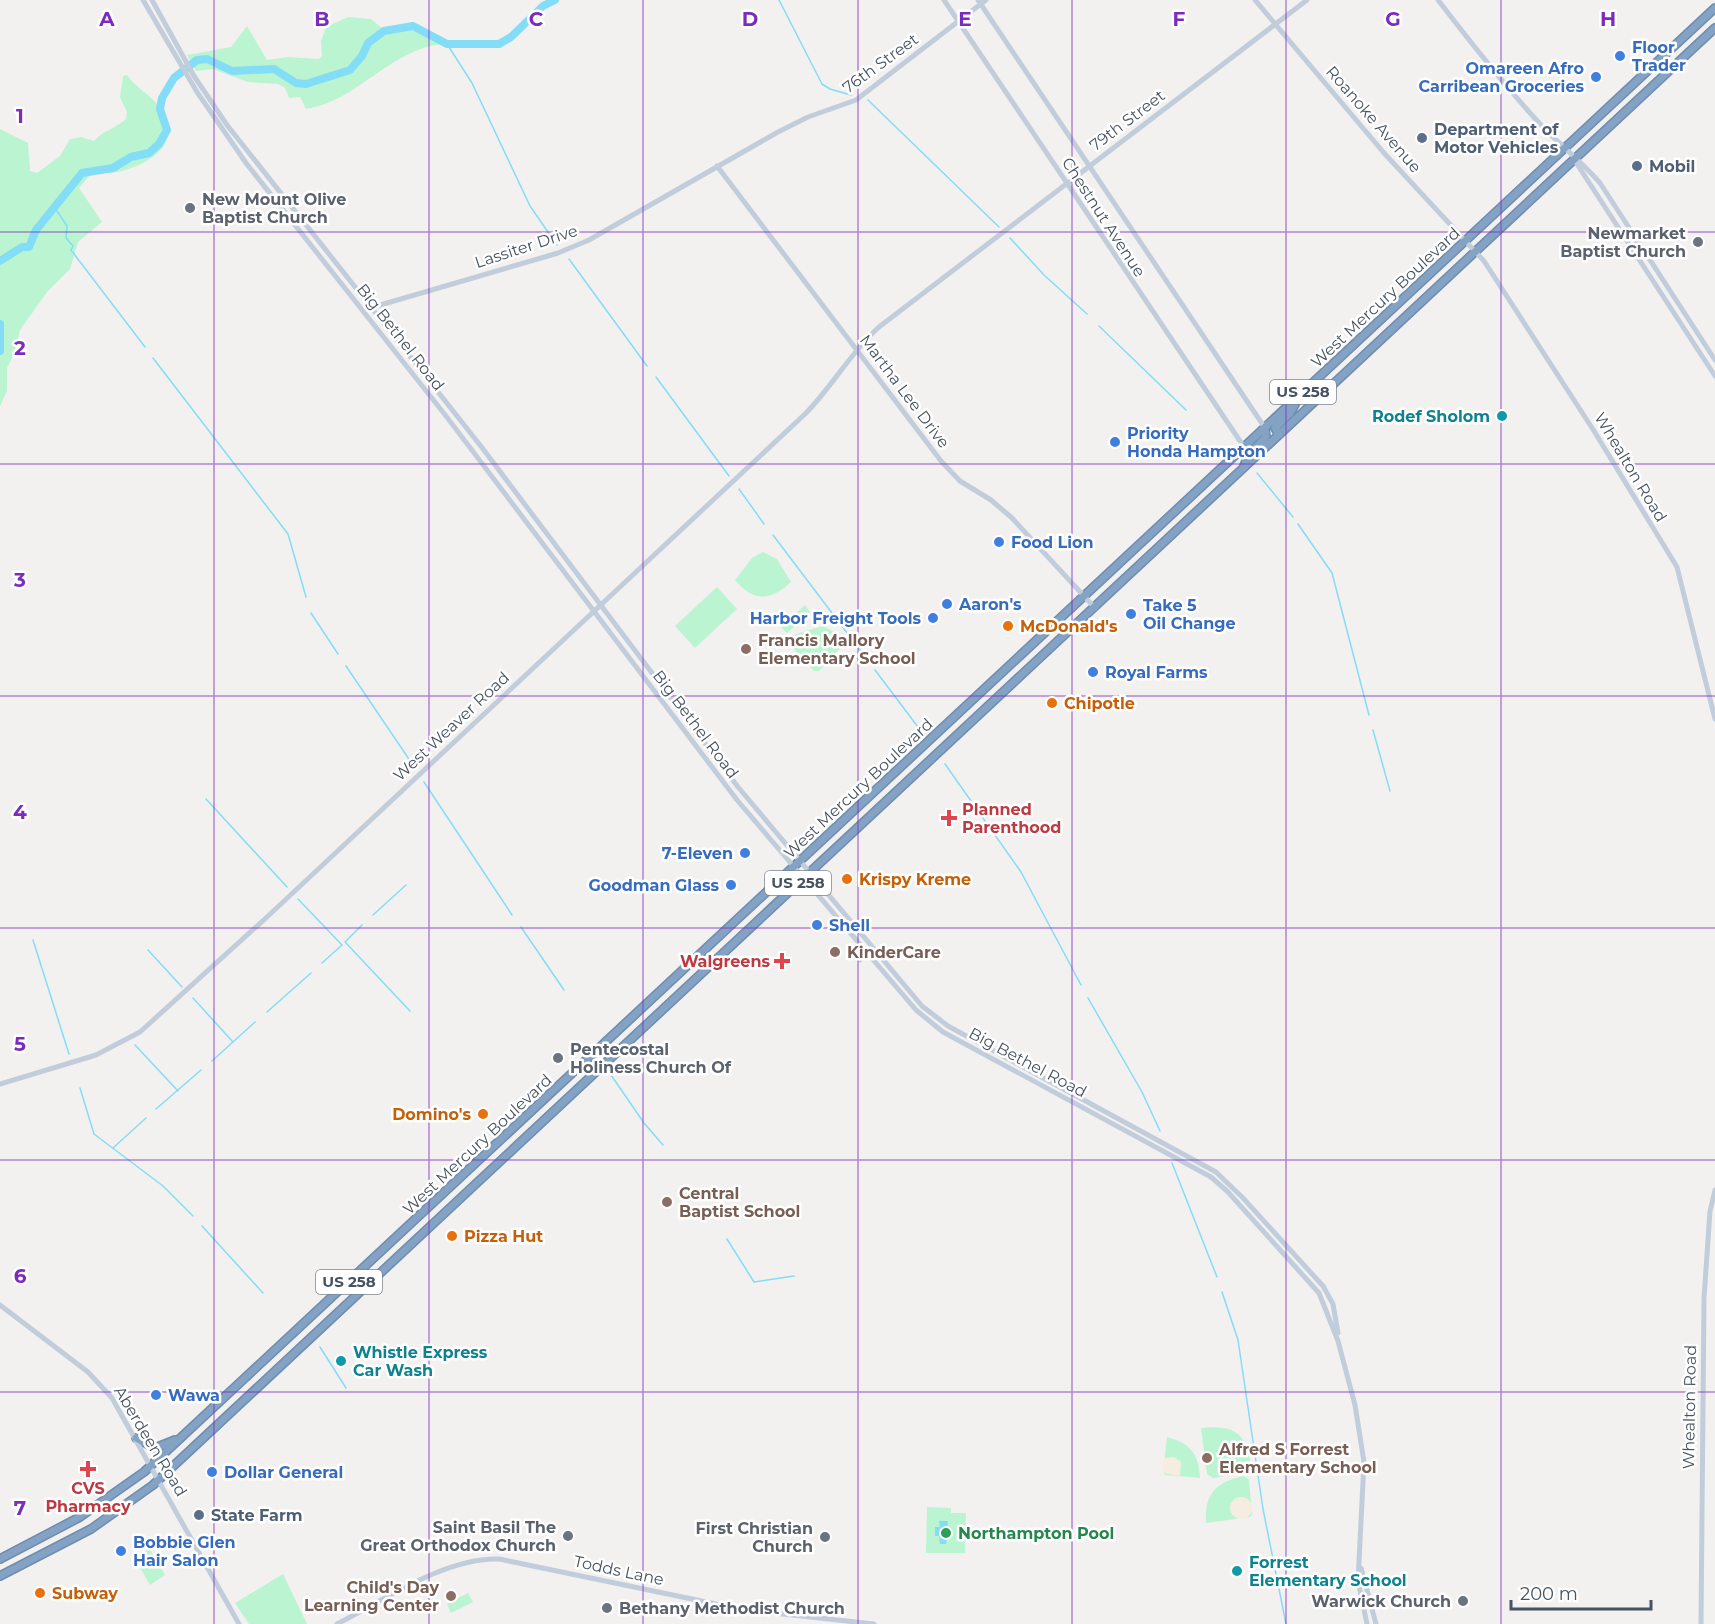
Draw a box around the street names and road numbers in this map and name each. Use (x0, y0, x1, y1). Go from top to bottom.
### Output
street label: 76th Street (839, 29, 922, 97)
street label: Roanoke Avenue (1322, 62, 1425, 177)
street label: 79th Street (1086, 86, 1169, 155)
street label: Chestnut Avenue (1058, 154, 1149, 281)
street label: Lassiter Drive (472, 221, 580, 272)
street label: West Mercury Boulevard (1307, 223, 1464, 371)
street label: Big Bethel Road (353, 280, 448, 395)
street label: Martha Lee Drive (856, 331, 953, 452)
road number: US 258 (1270, 380, 1336, 404)
street label: Whealton Road (1590, 409, 1671, 525)
street label: Big Bethel Road (649, 666, 742, 782)
street label: West Weaver Road (390, 668, 513, 785)
street label: West Mercury Boulevard (780, 714, 937, 862)
road number: US 258 (765, 871, 831, 895)
street label: Big Bethel Road (966, 1023, 1090, 1101)
street label: West Mercury Boulevard (399, 1070, 556, 1218)
road number: US 258 (316, 1270, 382, 1294)
street label: Whealton Road (1679, 1345, 1700, 1469)
street label: Aberdeen Road (110, 1383, 191, 1500)
street label: Todds Lane (572, 1552, 666, 1589)

